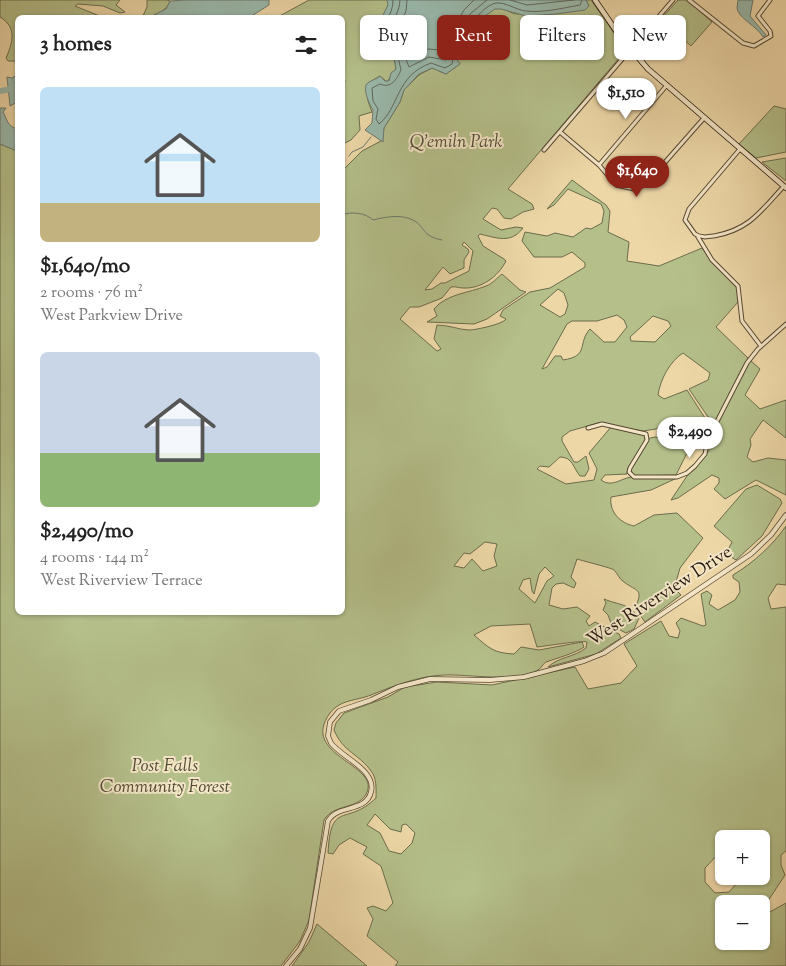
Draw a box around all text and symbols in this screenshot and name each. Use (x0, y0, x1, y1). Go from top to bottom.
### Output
chip: Buy (360, 15, 427, 60)
chip: Rent (437, 15, 510, 60)
chip: Filters (520, 15, 604, 60)
chip: New (614, 15, 686, 60)
text: 3 homes (40, 30, 112, 60)
icon: filters (292, 31, 320, 59)
pin: $1,510 (585, 78, 667, 120)
text: $1,510 (607, 82, 645, 105)
icon: home (135, 120, 225, 210)
park label: Q'emiln Park (410, 130, 502, 156)
pin: $1,640 (596, 156, 678, 198)
text: $1,640 (616, 160, 658, 183)
text: $1,640/mo (40, 252, 130, 282)
text: 2 rooms · 76 m² (40, 282, 143, 305)
text: West Parkview Drive (40, 305, 183, 328)
icon: home (135, 385, 225, 475)
pin: $2,490 (649, 416, 731, 459)
text: $2,490 (668, 421, 712, 444)
text: $2,490/mo (40, 517, 134, 547)
street label: West Riverview Drive (582, 540, 738, 654)
text: 4 rooms · 144 m² (40, 547, 149, 570)
text: West Riverview Terrace (40, 570, 203, 593)
park label: Post Falls Community Forest (100, 754, 231, 801)
map controls (715, 830, 770, 950)
button: + (715, 830, 770, 885)
button: − (715, 895, 770, 950)

